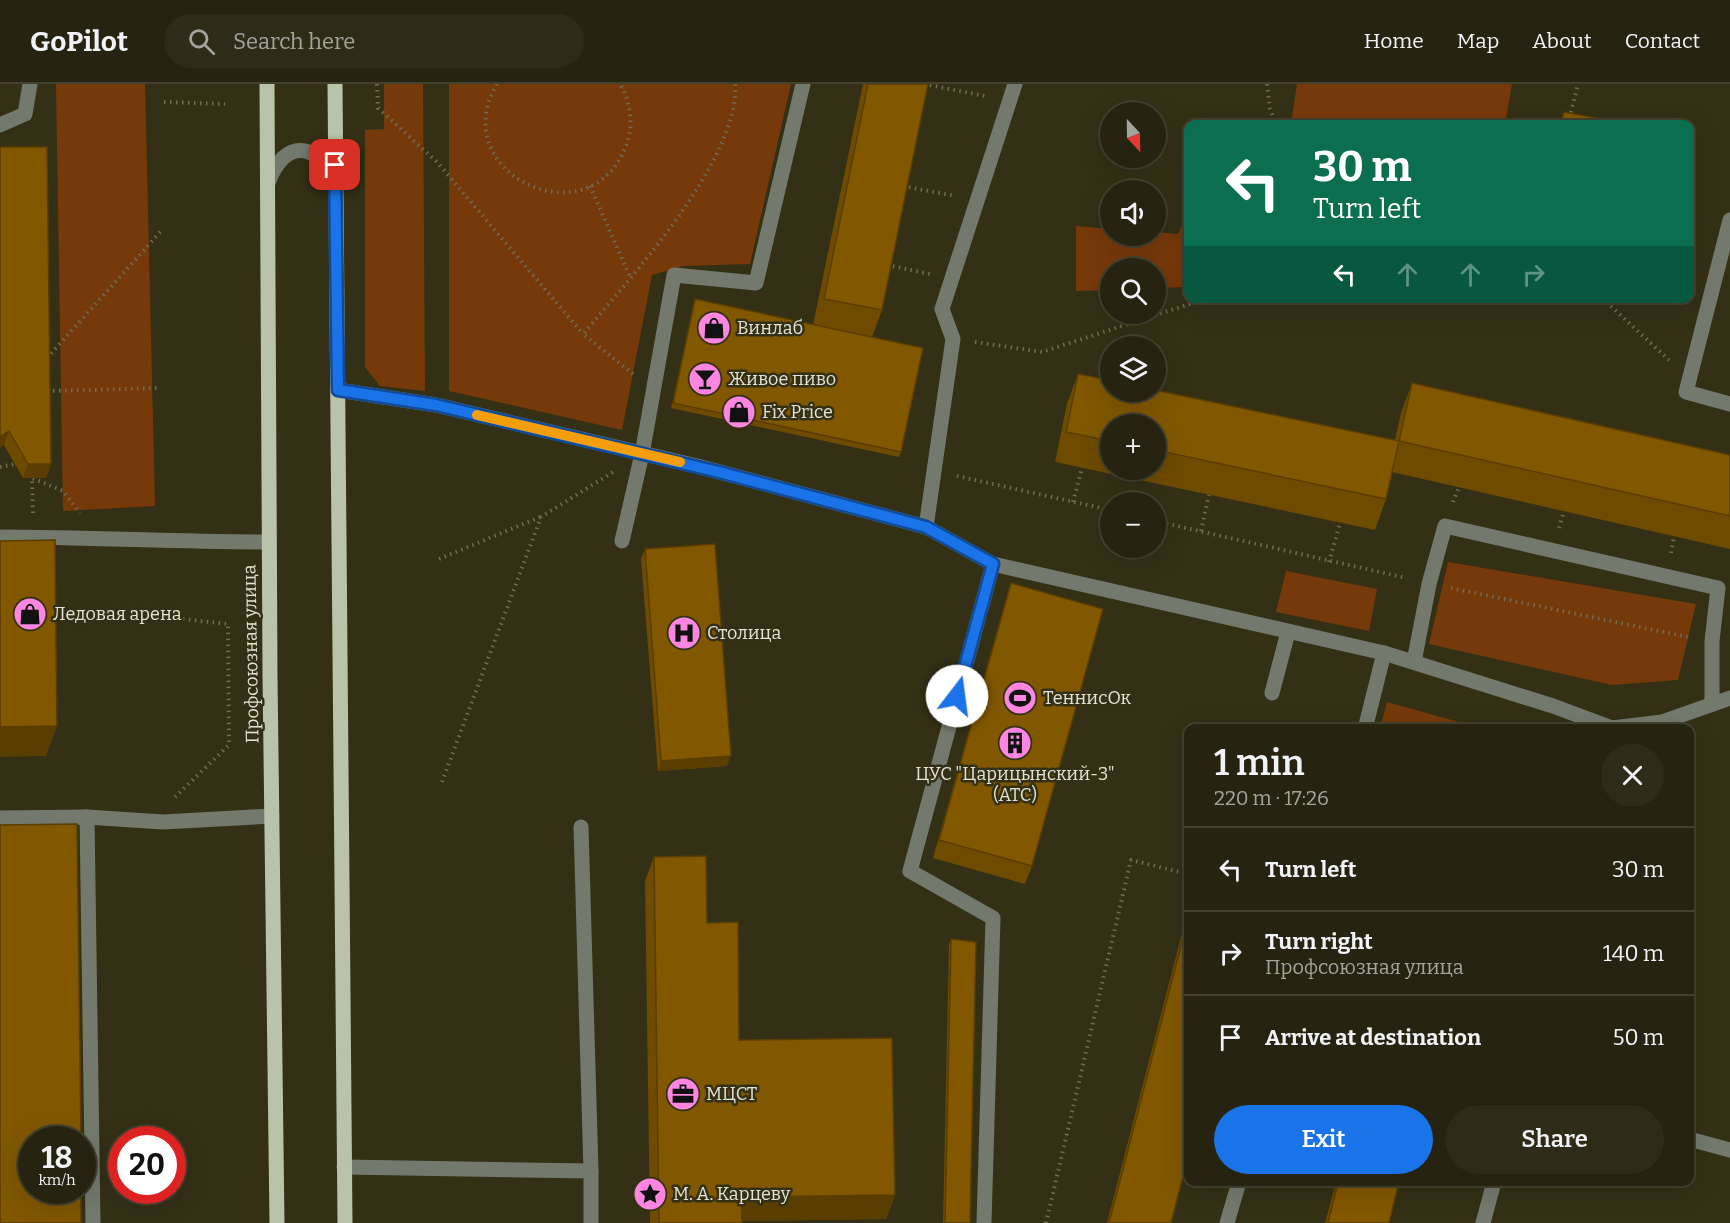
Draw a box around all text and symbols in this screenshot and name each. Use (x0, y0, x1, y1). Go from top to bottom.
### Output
search box (164, 14, 584, 68)
text: GoPilot (30, 25, 128, 58)
icon: search (185, 25, 218, 58)
text: Search here (233, 28, 355, 55)
text: Home (1364, 28, 1424, 54)
text: Map (1457, 28, 1499, 54)
text: About (1532, 28, 1592, 54)
text: Contact (1625, 28, 1700, 54)
north arrow (1100, 102, 1166, 168)
map controls (1100, 102, 1166, 558)
pin (309, 139, 360, 190)
text: 30 m (1313, 142, 1412, 192)
icon: left (1214, 144, 1292, 222)
icon: arrive (318, 148, 351, 181)
button: sound (1100, 180, 1166, 246)
text: Turn left (1313, 193, 1421, 225)
button: search (1100, 258, 1166, 324)
icon: left (1328, 258, 1361, 291)
icon: ahead (1391, 258, 1424, 291)
icon: ahead (1454, 258, 1487, 291)
icon: right (1517, 258, 1550, 291)
shop icon: Винлаб (696, 310, 732, 346)
place label: Винлаб (737, 317, 803, 339)
button: layers (1100, 336, 1166, 402)
bar icon: Живое пиво (687, 361, 723, 397)
place label: Живое пиво (728, 368, 836, 390)
shop icon: Fix Price (721, 394, 757, 430)
place label: Fix Price (762, 401, 833, 423)
button: + (1100, 414, 1166, 480)
button: − (1100, 492, 1166, 558)
street label: Профсоюзная улица (238, 564, 264, 744)
shop icon: Ледовая арена (12, 596, 48, 632)
place label: Ледовая арена (53, 603, 182, 625)
hospital icon: Столица (666, 615, 702, 651)
place label: Столица (707, 622, 781, 644)
position arrow (925, 664, 989, 728)
sports icon: ТеннисОк (1002, 680, 1038, 716)
place label: ТеннисОк (1043, 687, 1132, 709)
building icon: ЦУС "Царицынский-3" (АТС) (997, 725, 1033, 761)
text: 1 min (1214, 741, 1305, 785)
button: close (1601, 744, 1664, 807)
place label: ЦУС "Царицынский-3" (АТС) (915, 763, 1115, 806)
text: 220 m · 17:26 (1214, 786, 1329, 810)
icon: left (1214, 853, 1247, 886)
text: Turn left (1265, 856, 1357, 883)
text: 30 m (1612, 856, 1664, 883)
text: Turn right (1265, 928, 1373, 955)
icon: right (1214, 937, 1247, 970)
text: 140 m (1603, 940, 1664, 967)
text: Профсоюзная улица (1265, 955, 1464, 979)
icon: arrive (1214, 1021, 1247, 1054)
text: Arrive at destination (1265, 1024, 1481, 1051)
text: 50 m (1613, 1024, 1664, 1051)
office icon: МЦСТ (665, 1076, 701, 1112)
place label: МЦСТ (706, 1083, 758, 1105)
button: Exit (1214, 1105, 1433, 1174)
button: Share (1445, 1105, 1664, 1174)
speed limit sign: 20 (108, 1126, 186, 1204)
text: 18 (41, 1140, 73, 1176)
text: km/h (38, 1171, 76, 1189)
place icon: М. А. Карцеву (632, 1176, 668, 1212)
place label: М. А. Карцеву (673, 1183, 791, 1205)

